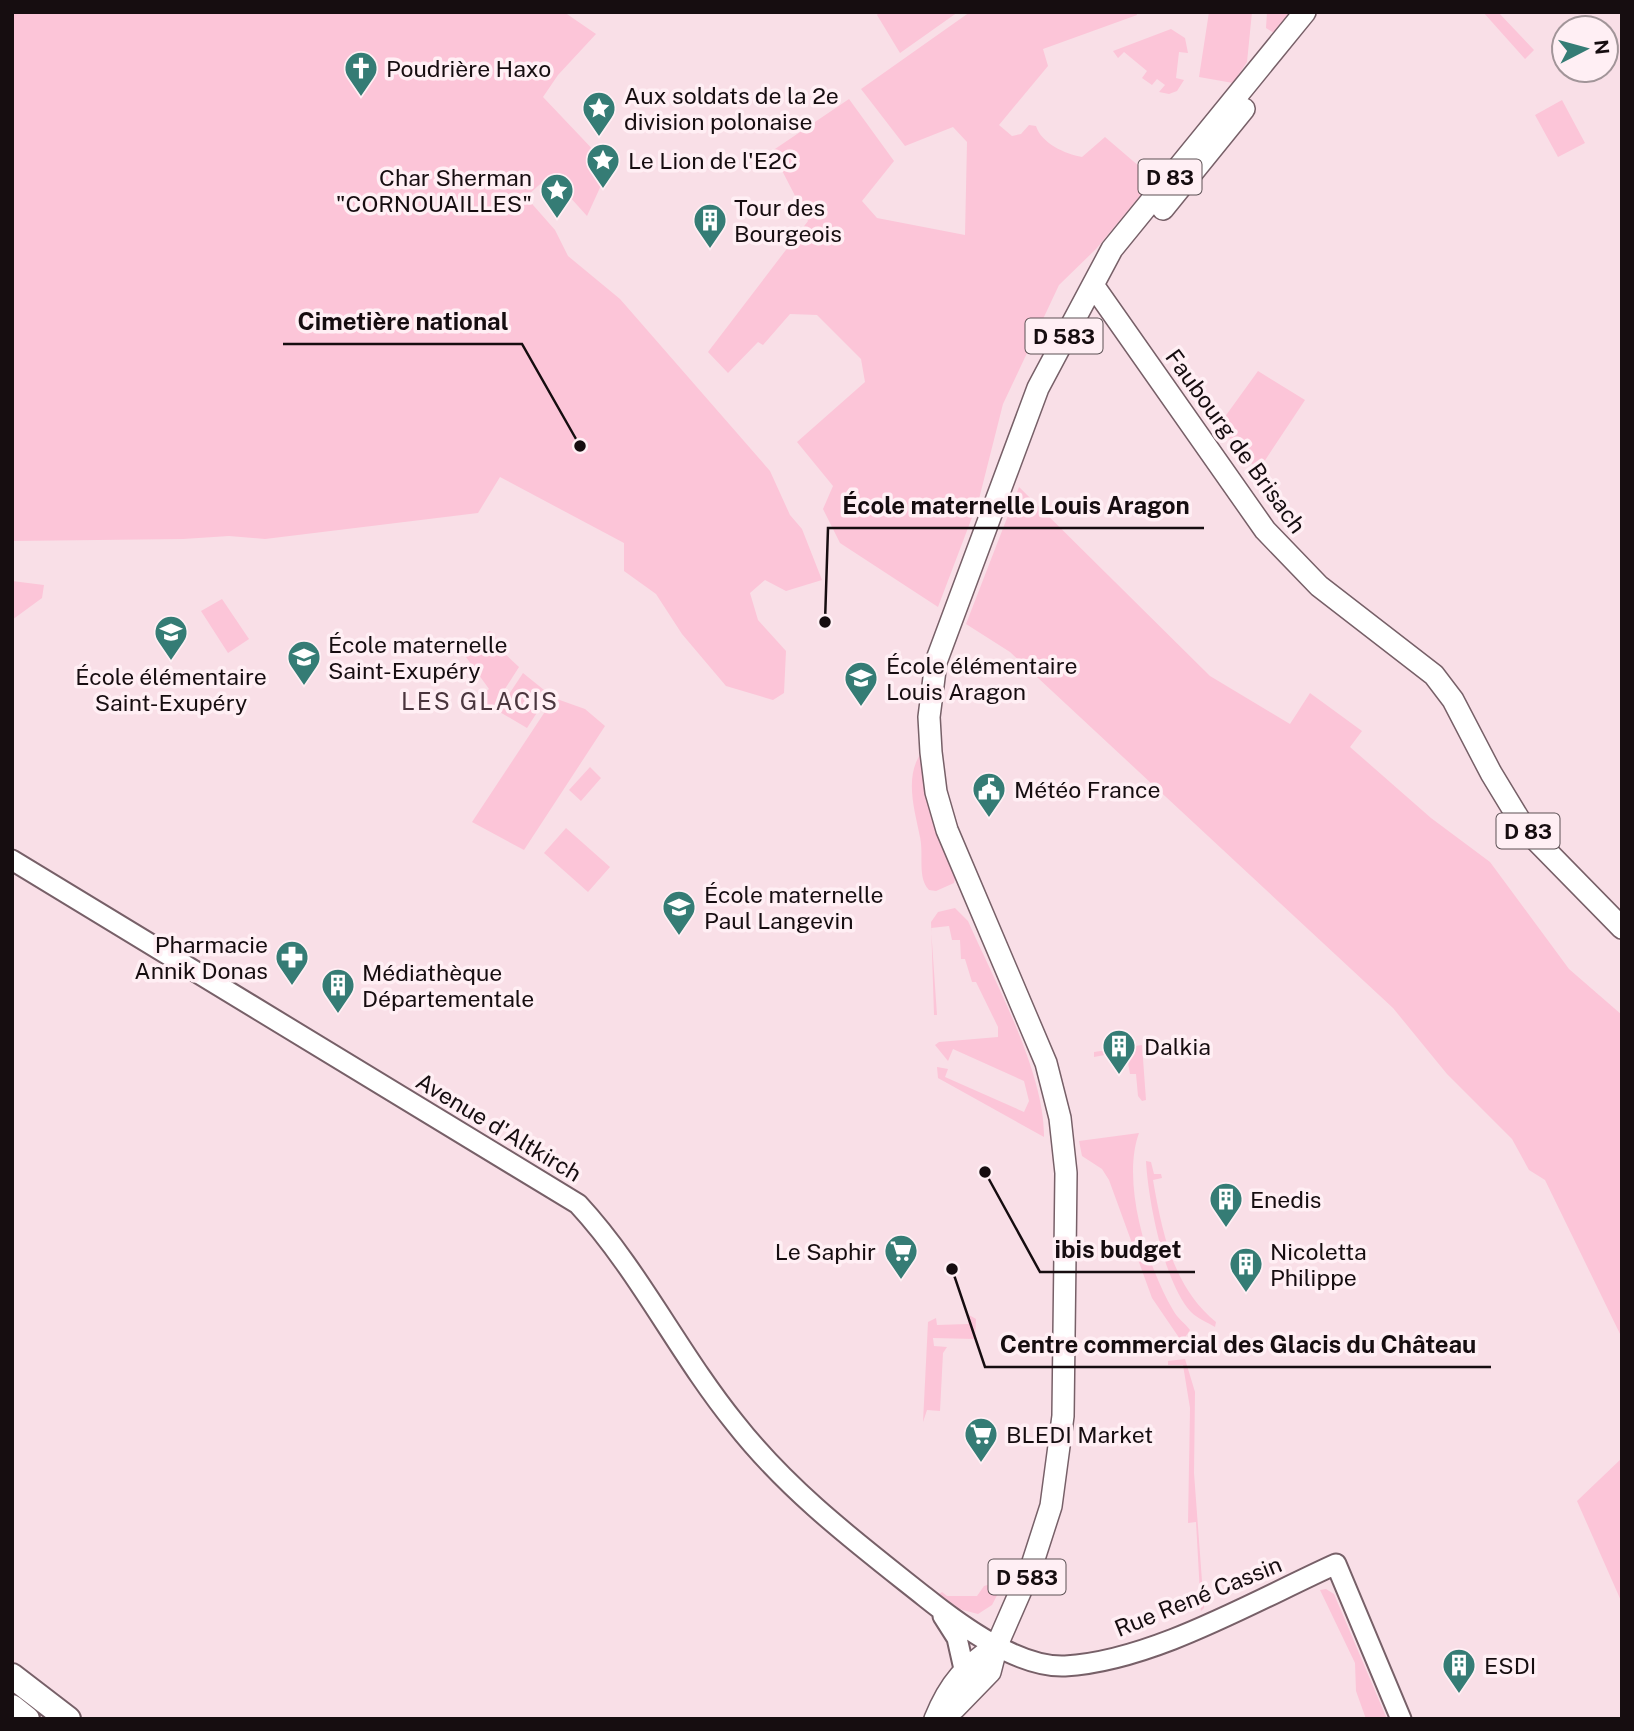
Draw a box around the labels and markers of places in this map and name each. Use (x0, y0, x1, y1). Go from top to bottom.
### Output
church icon: Poudrière Haxo (342, 49, 380, 98)
place label: Poudrière Haxo (386, 55, 551, 82)
place label: Aux soldats de la 2e division polonaise (624, 82, 839, 135)
place icon: Aux soldats de la 2e division polonaise (580, 89, 618, 138)
place icon: Le Lion de l'E2C (584, 141, 622, 190)
place label: Le Lion de l'E2C (628, 147, 797, 174)
place label: Char Sherman "CORNOUAILLES" (336, 164, 532, 217)
place icon: Char Sherman "CORNOUAILLES" (538, 171, 576, 220)
place label: Tour des Bourgeois (734, 194, 842, 247)
building icon: Tour des Bourgeois (691, 201, 729, 250)
callout: Cimetière national (283, 299, 522, 344)
callout: École maternelle Louis Aragon (828, 483, 1204, 528)
school or university icon: École élémentaire Saint-Exupéry (152, 613, 190, 662)
place label: École maternelle Saint-Exupéry (328, 631, 508, 684)
school or university icon: École maternelle Saint-Exupéry (285, 638, 323, 687)
place label: École élémentaire Louis Aragon (886, 652, 1078, 705)
school or university icon: École élémentaire Louis Aragon (842, 659, 880, 708)
place label: École élémentaire Saint-Exupéry (75, 663, 267, 716)
public building icon: Météo France (970, 770, 1008, 819)
place label: Météo France (1014, 776, 1161, 803)
place label: École maternelle Paul Langevin (704, 881, 884, 934)
school or university icon: École maternelle Paul Langevin (660, 888, 698, 937)
place label: Pharmacie Annik Donas (134, 931, 268, 984)
pharmacy icon: Pharmacie Annik Donas (273, 938, 311, 987)
place label: Médiathèque Départementale (362, 959, 534, 1012)
building icon: Médiathèque Départementale (319, 966, 357, 1015)
building icon: Dalkia (1100, 1027, 1138, 1076)
place label: Dalkia (1144, 1033, 1211, 1060)
building icon: Enedis (1207, 1180, 1245, 1229)
place label: Enedis (1250, 1186, 1321, 1213)
callout: ibis budget (1040, 1227, 1195, 1272)
supermarket icon: Le Saphir (882, 1232, 920, 1281)
place label: Le Saphir (775, 1238, 876, 1265)
place label: Nicoletta Philippe (1270, 1238, 1367, 1291)
building icon: Nicoletta Philippe (1227, 1245, 1265, 1294)
callout: Centre commercial des Glacis du Château (985, 1322, 1491, 1367)
supermarket icon: BLEDI Market (962, 1415, 1000, 1464)
place label: BLEDI Market (1006, 1421, 1153, 1448)
building icon: ESDI (1440, 1646, 1478, 1695)
place label: ESDI (1484, 1652, 1536, 1679)

